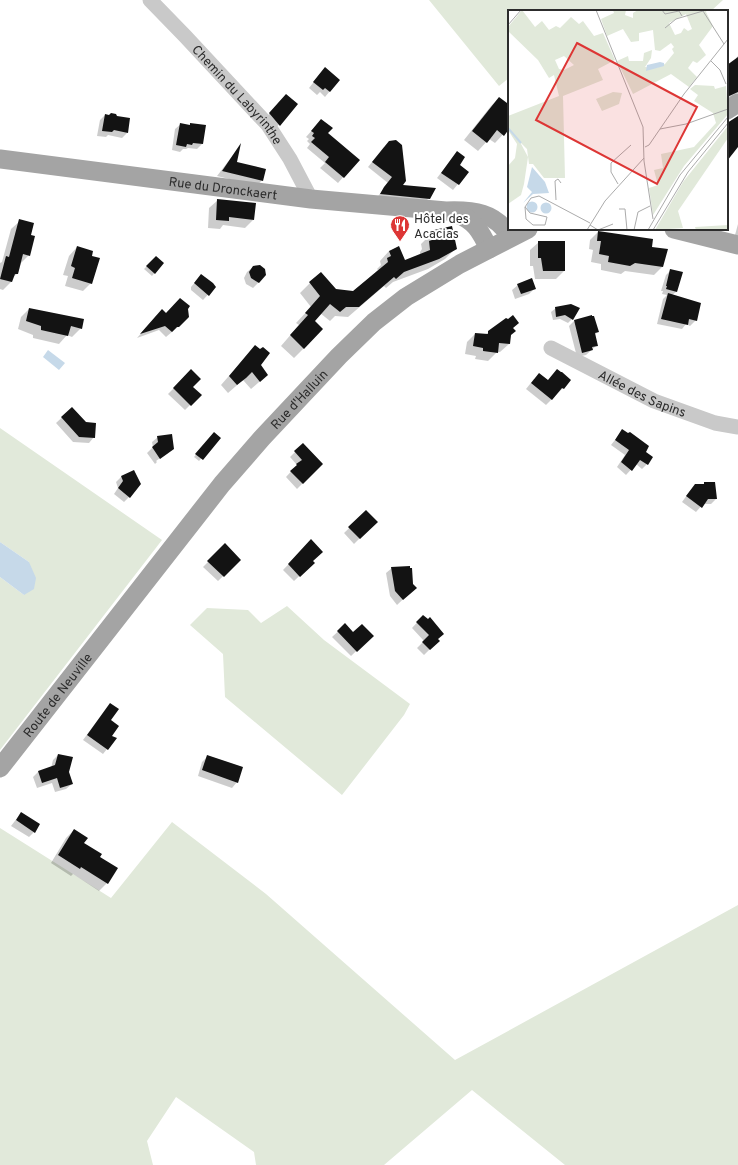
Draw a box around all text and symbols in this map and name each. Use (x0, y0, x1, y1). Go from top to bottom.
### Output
inset map (508, 10, 728, 230)
street label: Chemin du Labyrinthe (188, 43, 285, 148)
street label: Rue du Dronckaert (168, 175, 278, 205)
place label: Hôtel des Acacias (414, 212, 469, 243)
restaurant icon: Hôtel des Acacias (389, 214, 411, 242)
street label: Rue d'Halluin (268, 367, 332, 434)
street label: Allée des Sapins (595, 368, 688, 422)
street label: Route de Neuville (21, 651, 97, 741)

